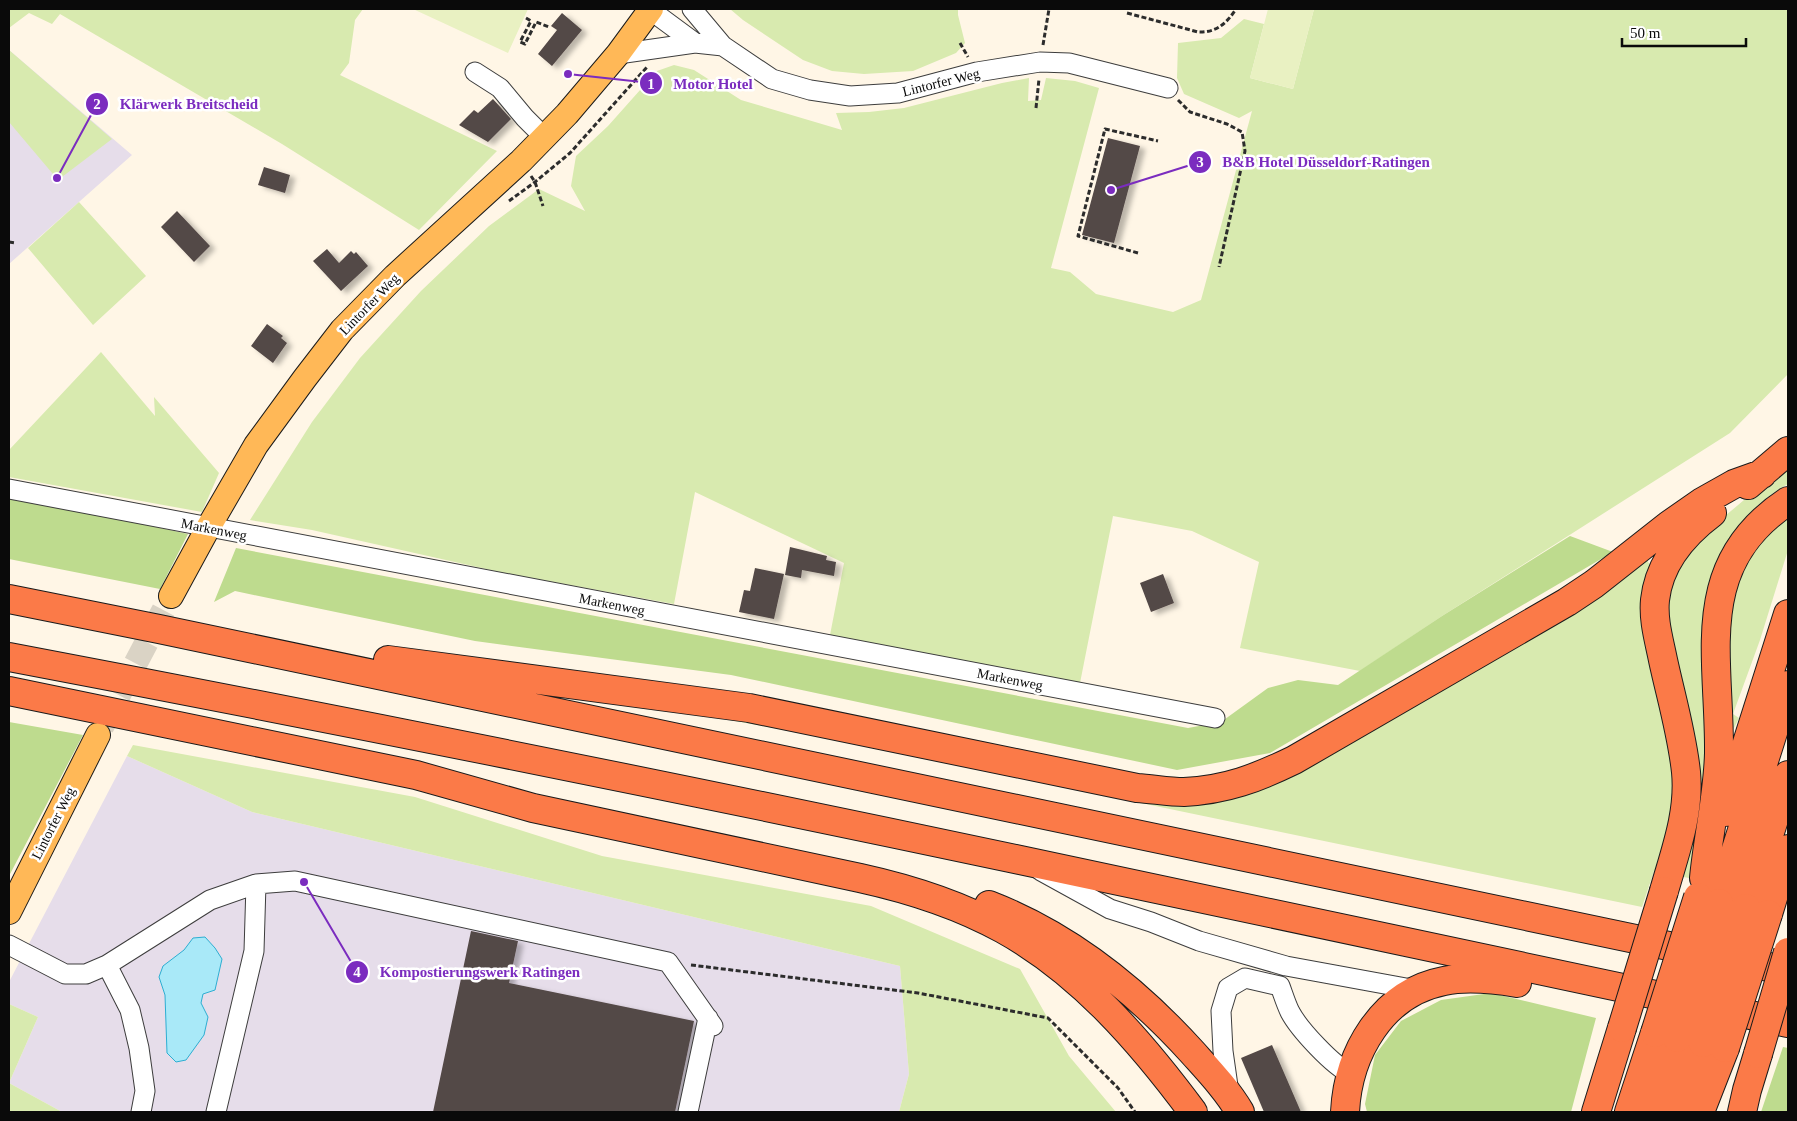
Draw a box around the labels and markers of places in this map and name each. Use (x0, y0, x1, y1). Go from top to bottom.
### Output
callout: Motor Hotel (639, 68, 763, 98)
callout: Klärwerk Breitscheid (85, 89, 268, 119)
callout: B&B Hotel Düsseldorf-Ratingen (1188, 147, 1440, 177)
callout: Kompostierungswerk Ratingen (345, 957, 590, 987)

